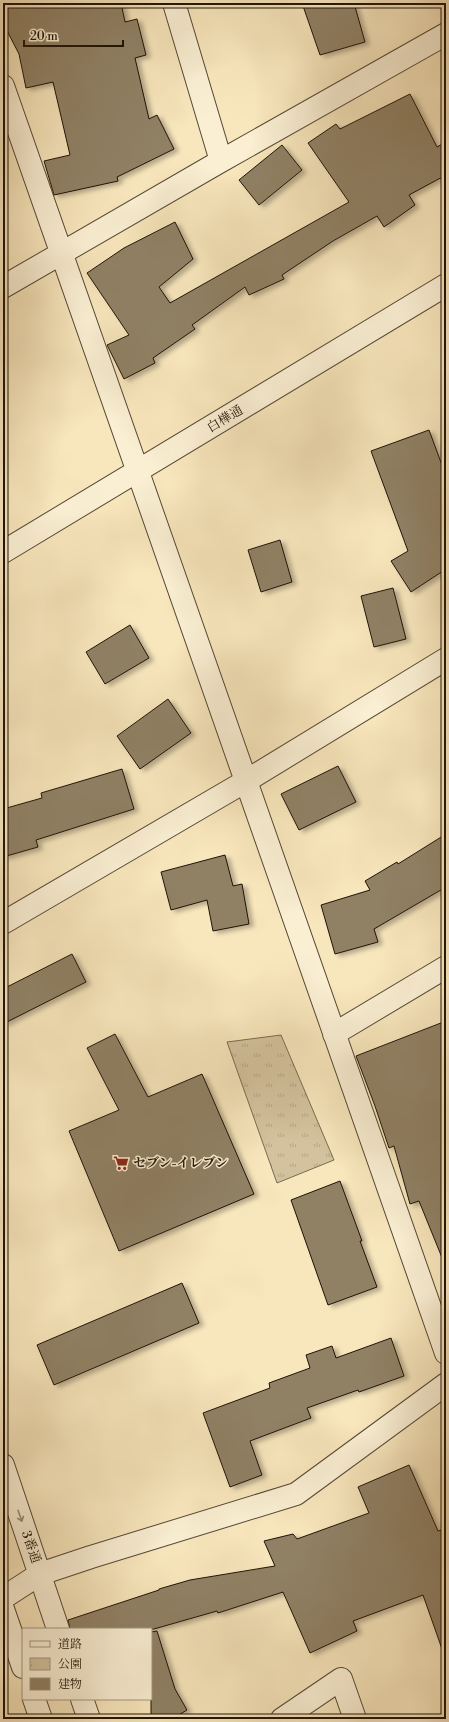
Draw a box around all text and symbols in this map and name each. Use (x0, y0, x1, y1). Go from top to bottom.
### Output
scale bar (24, 22, 123, 48)
text: 20 m (30, 29, 58, 44)
street label: 白樺通 (204, 402, 246, 436)
supermarket icon: セブン-イレブン (112, 1154, 130, 1172)
place label: セブン-イレブン (133, 1155, 228, 1171)
one-way arrow (17, 1509, 24, 1522)
street label: 3番通 (18, 1529, 44, 1565)
legend (22, 1628, 152, 1700)
text: 道路 (58, 1637, 82, 1652)
text: 公園 (58, 1657, 82, 1672)
text: 建物 (58, 1677, 82, 1692)

